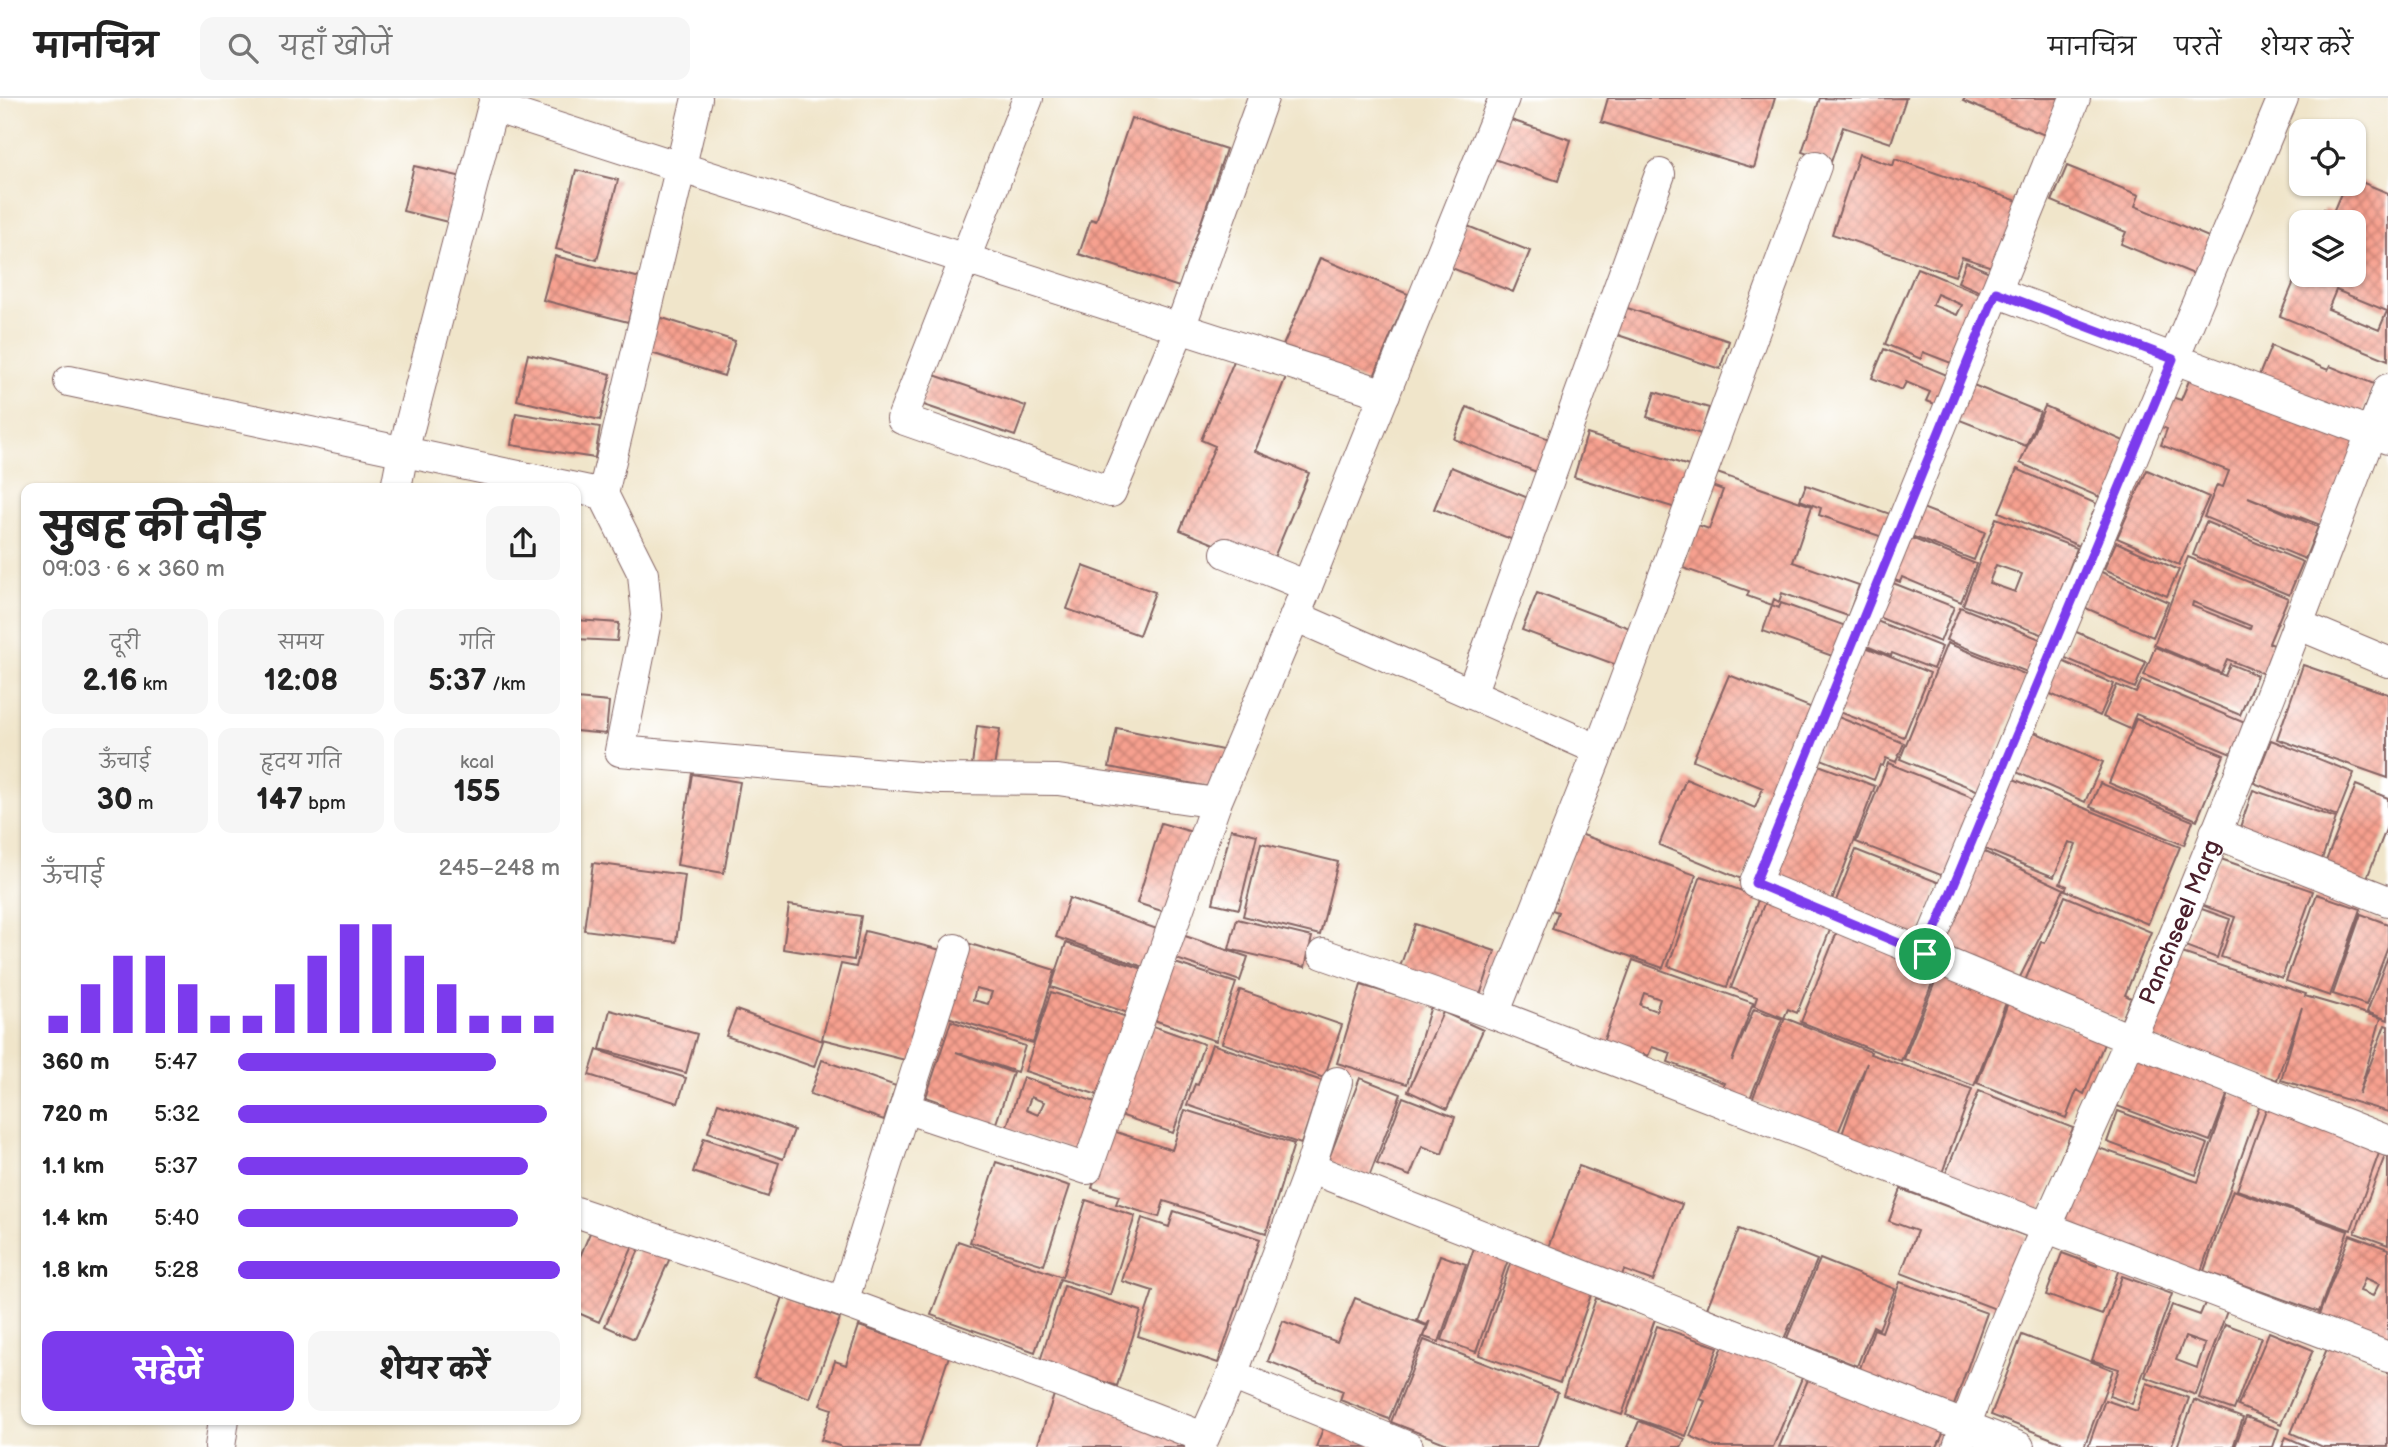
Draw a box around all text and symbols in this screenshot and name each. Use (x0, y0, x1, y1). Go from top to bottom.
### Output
search box (200, 17, 690, 80)
text: मानचित्र (35, 27, 158, 67)
icon: search (224, 29, 262, 67)
text: यहाँ खोजें (280, 32, 392, 63)
text: मानचित्र (2048, 33, 2136, 62)
text: परतें (2174, 33, 2221, 62)
text: शेयर करें (2259, 33, 2353, 62)
map controls (2289, 119, 2366, 287)
button: locate (2289, 119, 2366, 196)
button: layers (2289, 210, 2366, 287)
text: सुबह की दौड़ (42, 506, 264, 551)
button: share (486, 506, 560, 580)
text: 09:03 · 6 × 360 m (42, 555, 225, 583)
text: दूरी (110, 632, 140, 655)
text: समय (278, 632, 324, 655)
text: गति (460, 632, 494, 655)
text: 2.16 (82, 663, 138, 699)
text: 12:08 (264, 663, 338, 699)
text: 5:37 (428, 663, 487, 699)
text: km (138, 673, 168, 696)
text: /km (487, 673, 526, 696)
text: ऊँचाई (100, 751, 150, 774)
text: हृदय गति (261, 751, 341, 774)
text: kcal (460, 751, 494, 774)
text: 155 (453, 774, 501, 810)
text: 30 (96, 782, 133, 818)
text: 147 (256, 782, 303, 818)
text: m (133, 792, 154, 815)
text: bpm (303, 792, 346, 815)
street label: Panchseel Marg (2133, 835, 2227, 1009)
text: 245–248 m (439, 854, 560, 882)
text: ऊँचाई (42, 862, 104, 890)
pin (1895, 924, 1955, 984)
icon: arrive (1906, 935, 1944, 973)
text: 360 m (42, 1048, 110, 1076)
text: 5:47 (154, 1048, 197, 1076)
text: 720 m (42, 1100, 108, 1128)
text: 5:32 (154, 1100, 200, 1128)
text: 1.1 km (42, 1152, 104, 1180)
text: 5:37 (154, 1152, 197, 1180)
text: 1.4 km (42, 1204, 108, 1232)
text: 5:40 (154, 1204, 199, 1232)
text: 1.8 km (42, 1256, 108, 1284)
text: 5:28 (154, 1256, 199, 1284)
button: सहेजें (42, 1331, 294, 1411)
button: शेयर करें (308, 1331, 560, 1411)

